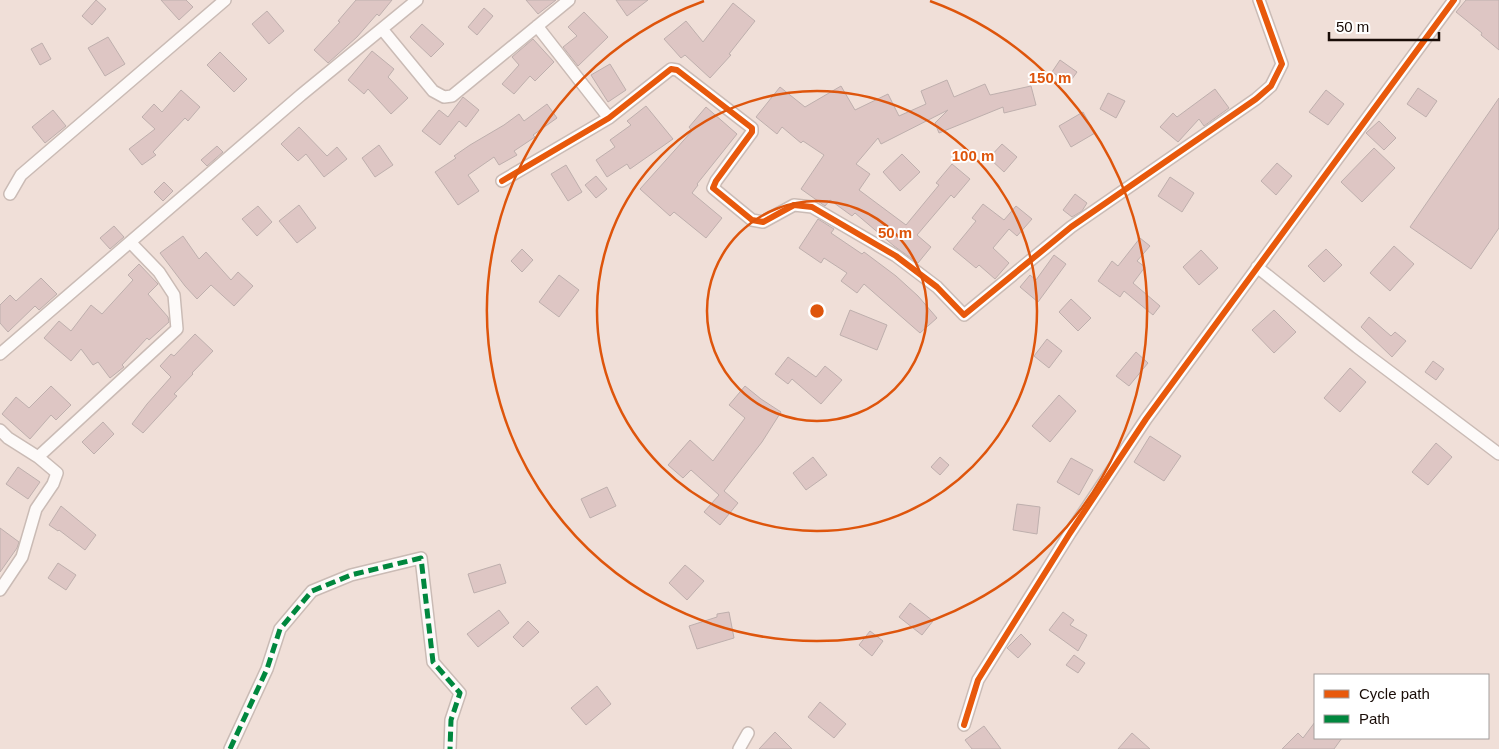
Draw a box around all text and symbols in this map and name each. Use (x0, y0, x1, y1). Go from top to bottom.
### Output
scale bar (1329, 10, 1439, 42)
text: 50 m (1336, 18, 1369, 35)
text: 150 m (1029, 69, 1071, 86)
text: 100 m (952, 147, 994, 164)
text: 50 m (878, 224, 912, 241)
centre of rings (808, 302, 826, 320)
legend (1314, 674, 1489, 739)
text: Cycle path (1359, 685, 1430, 702)
text: Path (1359, 710, 1390, 727)

